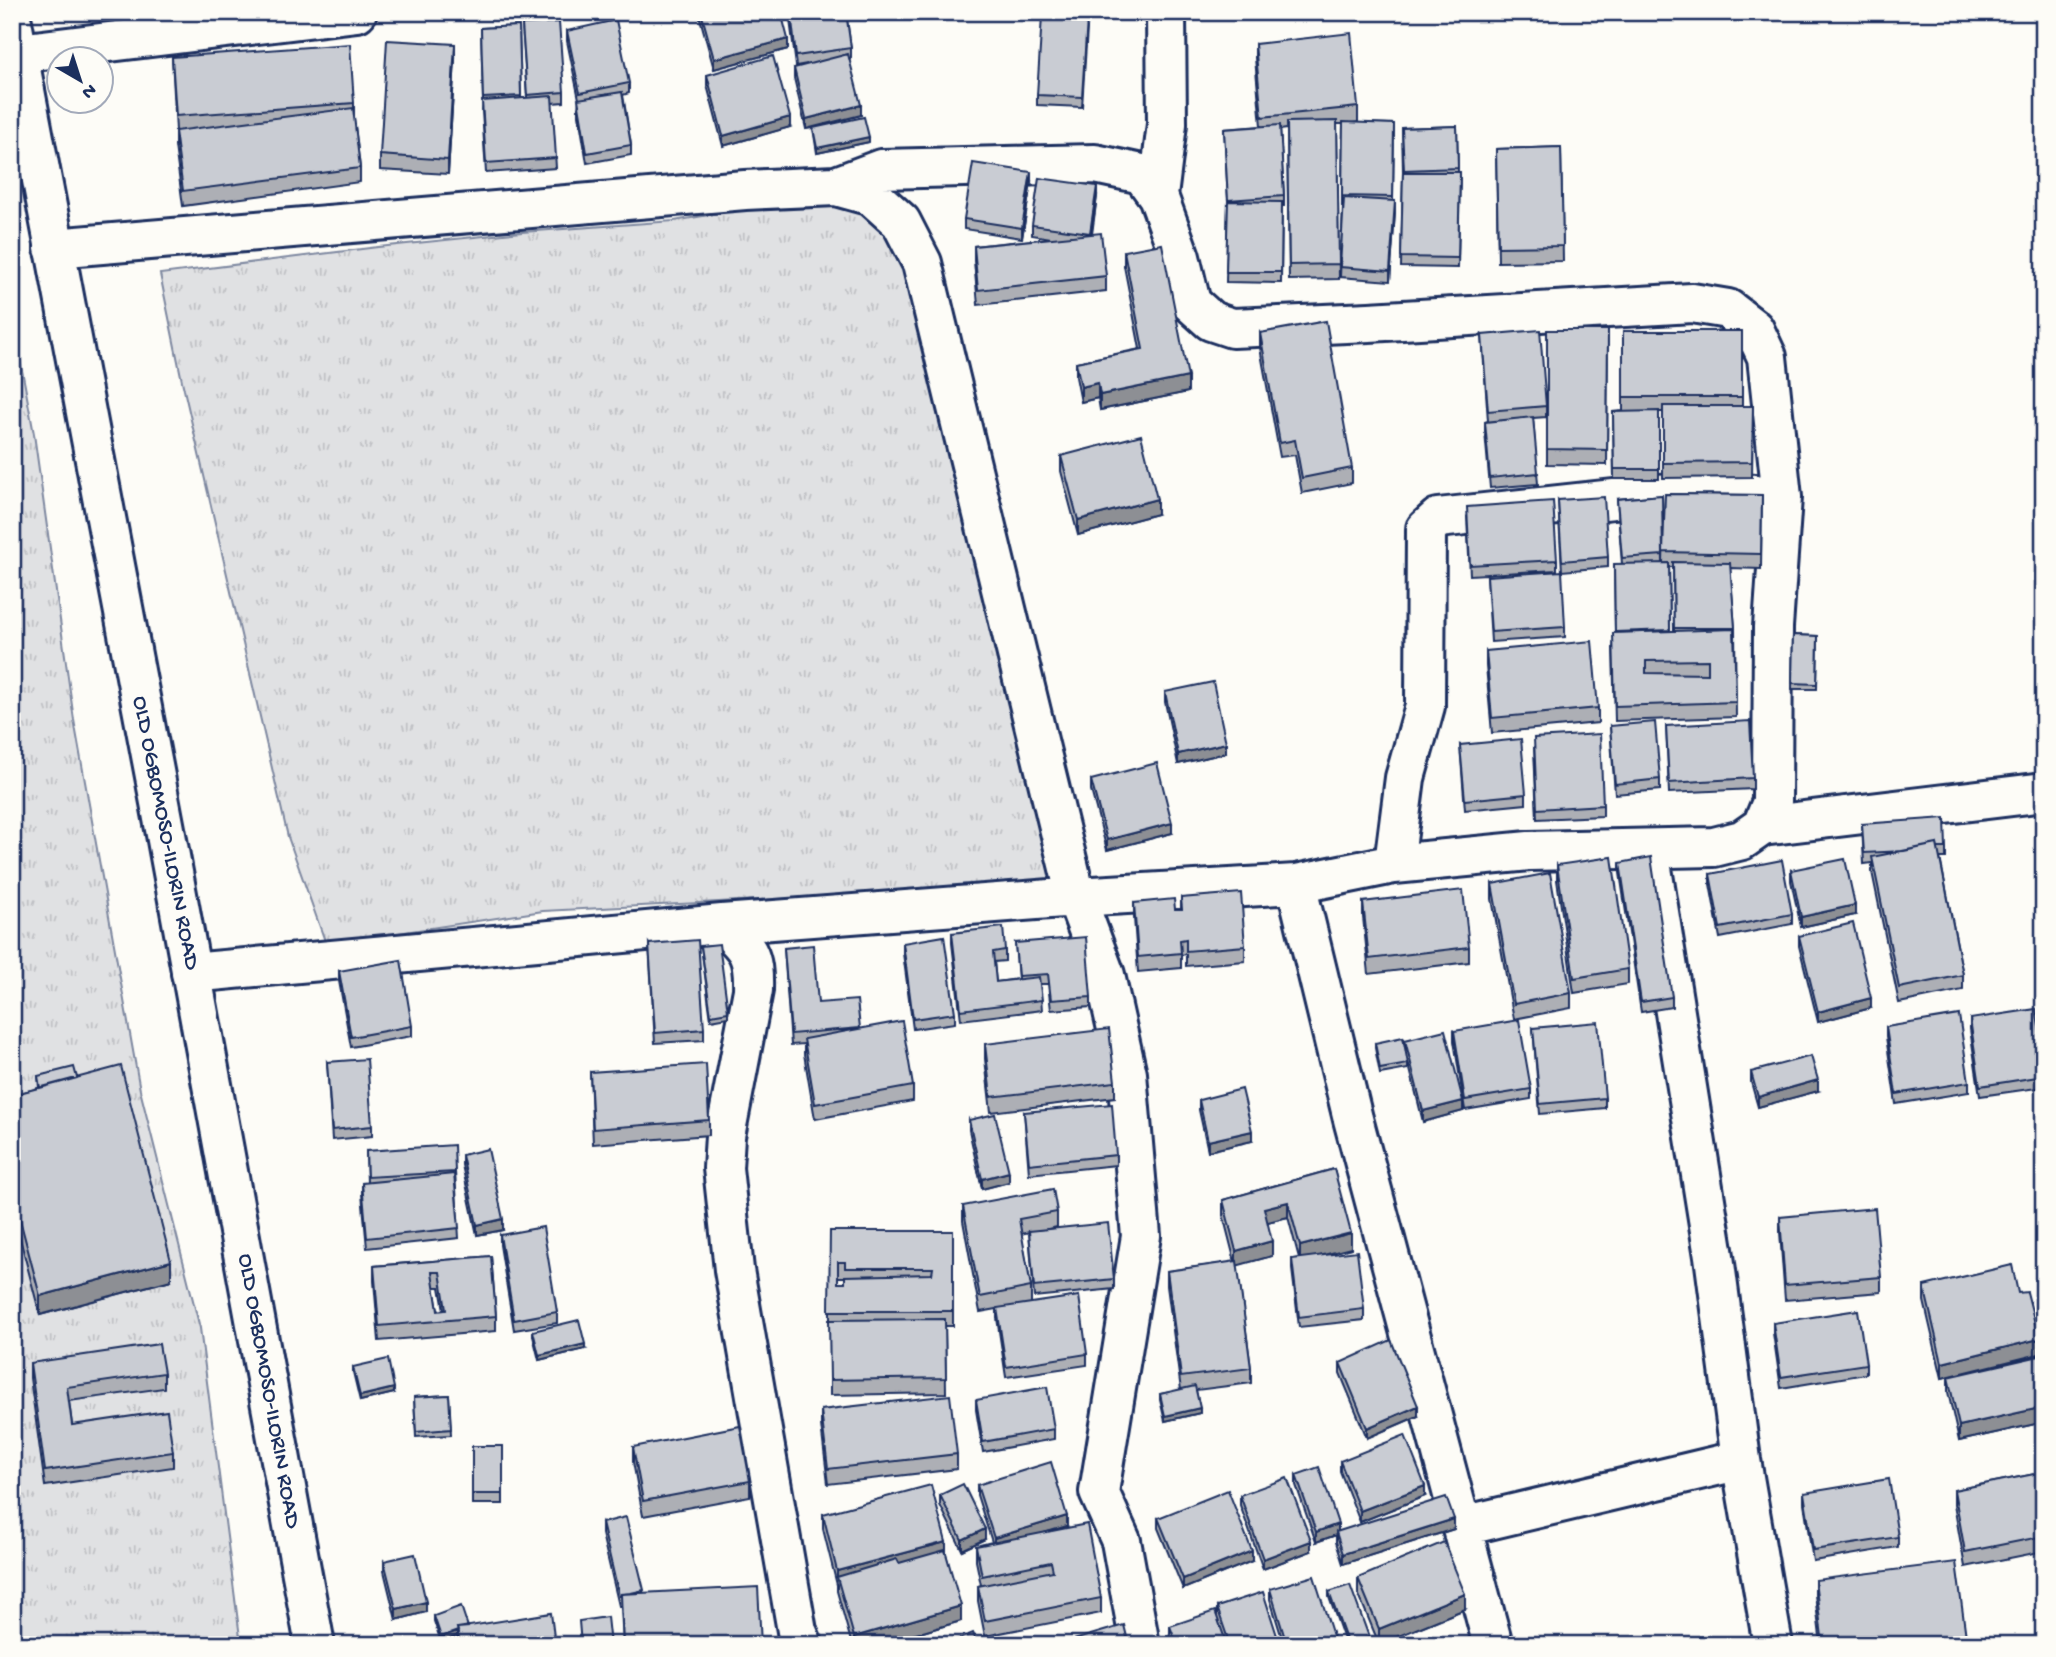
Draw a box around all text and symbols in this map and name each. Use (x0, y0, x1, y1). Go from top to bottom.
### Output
north arrow (46, 46, 116, 116)
text: N (76, 78, 101, 103)
street label: OLD OGBOMOSO-ILORIN ROAD (125, 694, 205, 973)
street label: OLD OGBOMOSO-ILORIN ROAD (231, 1252, 306, 1531)

